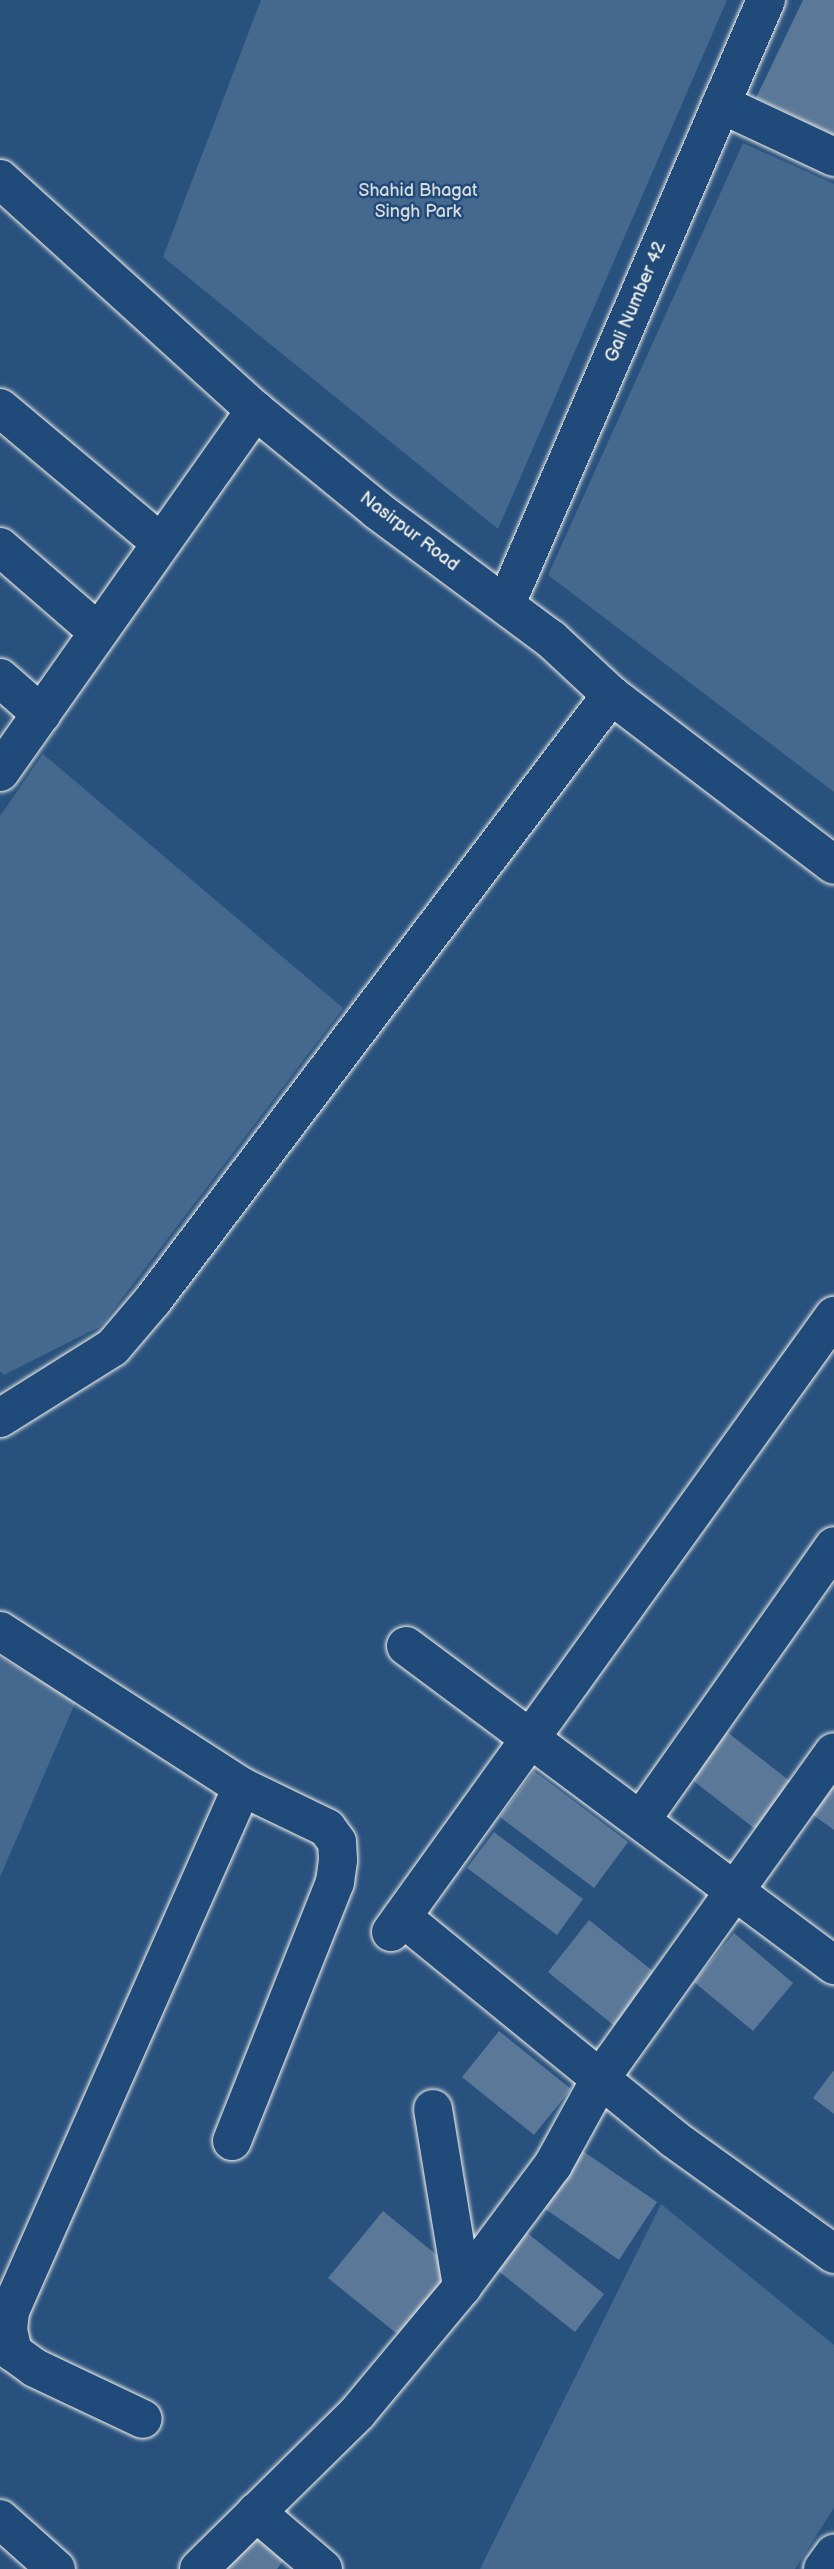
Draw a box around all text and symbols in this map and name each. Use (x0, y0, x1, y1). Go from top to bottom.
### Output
park label: Shahid Bhagat Singh Park (359, 181, 477, 224)
street label: Gali Number 42 (601, 238, 671, 366)
street label: Nasirpur Road (355, 488, 463, 576)

